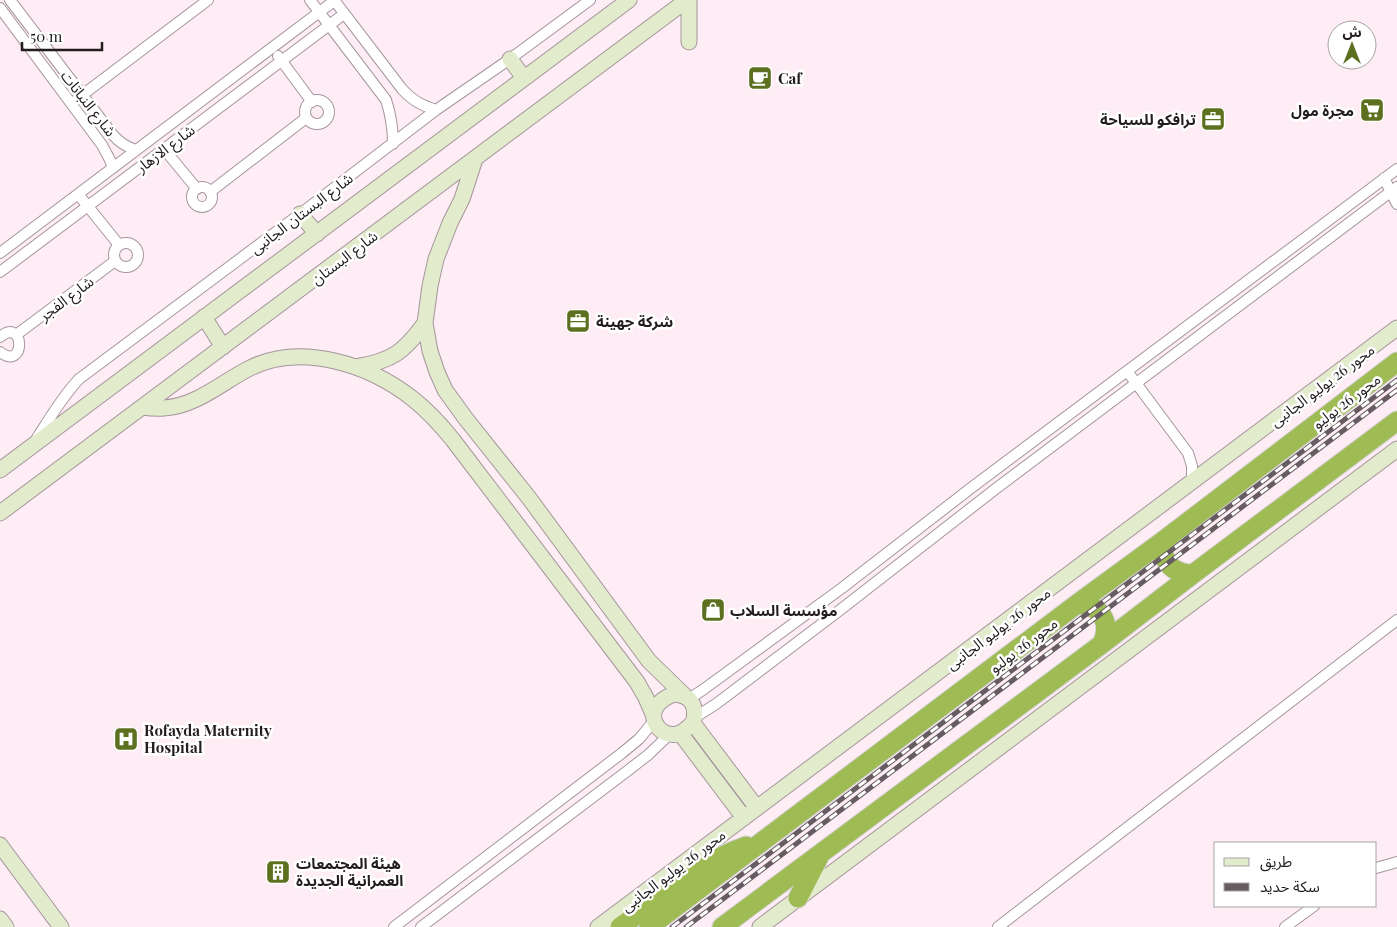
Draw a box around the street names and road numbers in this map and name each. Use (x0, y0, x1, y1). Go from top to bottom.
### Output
street label: شارع النباتات (54, 66, 121, 142)
street label: شارع الازهار (131, 119, 200, 180)
street label: شارع البستان الجانبى (246, 169, 356, 257)
street label: شارع البستان (307, 226, 381, 288)
street label: شارع الفجر (34, 271, 99, 328)
street label: محور 26 يوليو الجانبى (1266, 340, 1378, 430)
street label: محور 26 يوليو (1308, 370, 1384, 432)
street label: محور 26 يوليو الجانبى (942, 583, 1054, 673)
street label: محور 26 يوليو (985, 614, 1061, 676)
street label: محور 26 يوليو الجانبى (617, 824, 729, 916)

